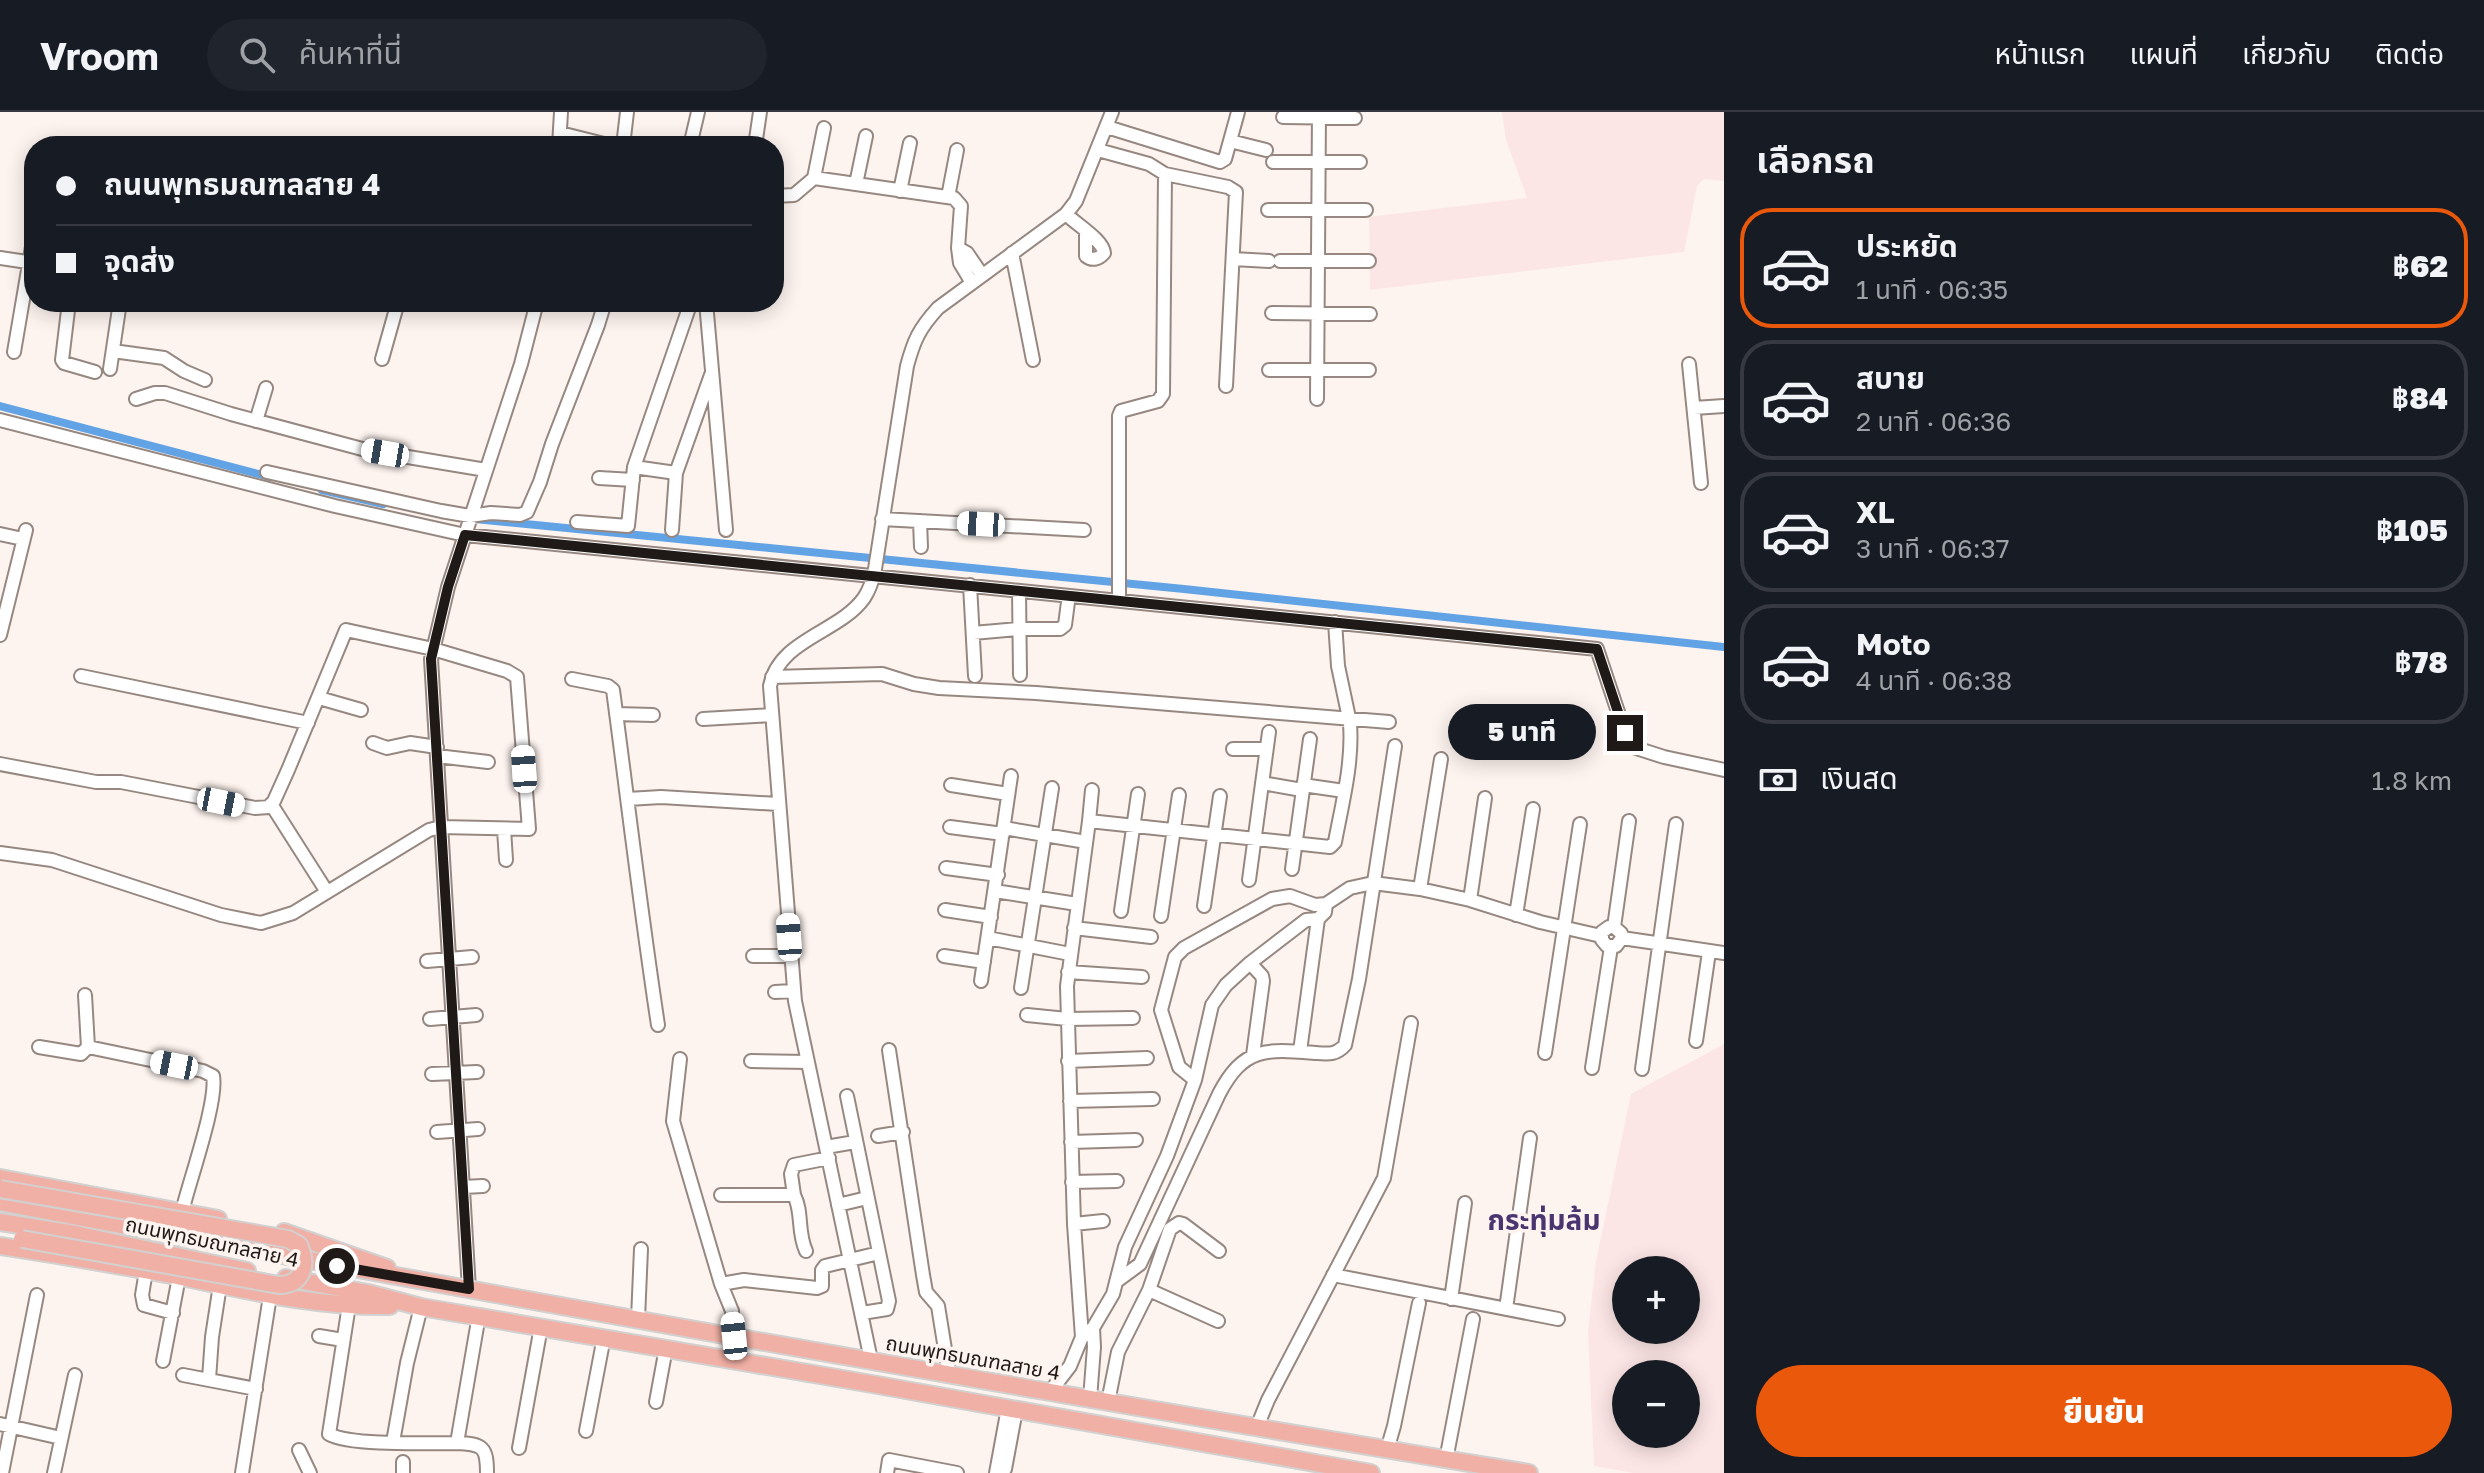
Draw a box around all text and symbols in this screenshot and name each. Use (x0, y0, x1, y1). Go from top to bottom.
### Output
search box (207, 19, 767, 91)
text: Vroom (40, 33, 159, 78)
icon: search (235, 33, 279, 77)
text: ค้นหาที่นี่ (299, 35, 402, 71)
text: หน้าแรก (1995, 37, 2086, 70)
text: แผนที่ (2130, 37, 2198, 70)
text: เกี่ยวกับ (2242, 37, 2331, 70)
text: ติดต่อ (2375, 37, 2444, 70)
text: เลือกรถ (1756, 138, 1875, 181)
text: ถนนพุทธมณฑลสาย 4 (104, 166, 380, 202)
text: ประหยัด (1856, 228, 1958, 264)
icon: car (1760, 232, 1832, 304)
text: จุดส่ง (104, 243, 175, 279)
text: ฿62 (2392, 248, 2448, 284)
text: 1 นาที · 06:35 (1856, 274, 2008, 305)
text: สบาย (1856, 360, 1925, 396)
icon: car (1760, 364, 1832, 436)
text: ฿84 (2392, 380, 2448, 416)
text: 2 นาที · 06:36 (1856, 406, 2011, 437)
car (359, 437, 411, 469)
text: XL (1856, 494, 1895, 530)
icon: car (1760, 496, 1832, 568)
car (956, 511, 1006, 537)
text: ฿105 (2376, 512, 2448, 548)
text: 3 นาที · 06:37 (1856, 533, 2009, 564)
text: Moto (1856, 626, 1931, 662)
icon: car (1760, 628, 1832, 700)
text: ฿78 (2394, 644, 2448, 680)
text: 4 นาที · 06:38 (1856, 665, 2012, 696)
callout: 5 นาที (1449, 705, 1597, 761)
route end (1607, 715, 1643, 751)
text: 5 นาที (1488, 716, 1556, 747)
car (510, 744, 538, 794)
icon: cash (1756, 758, 1800, 802)
text: เงินสด (1820, 760, 1898, 796)
text: 1.8 km (2372, 765, 2452, 796)
car (195, 786, 247, 818)
car (775, 912, 803, 962)
car (148, 1049, 200, 1081)
district label: กระทุ่มล้ม (1488, 1203, 1600, 1237)
street label: ถนนพุทธมณฑลสาย 4 (123, 1211, 301, 1272)
route start (319, 1248, 355, 1284)
map controls (1612, 1256, 1700, 1448)
button: + (1612, 1256, 1700, 1344)
car (720, 1311, 748, 1361)
street label: ถนนพุทธมณฑลสาย 4 (884, 1330, 1062, 1385)
button: − (1612, 1360, 1700, 1448)
button: ยืนยัน (1756, 1365, 2452, 1457)

